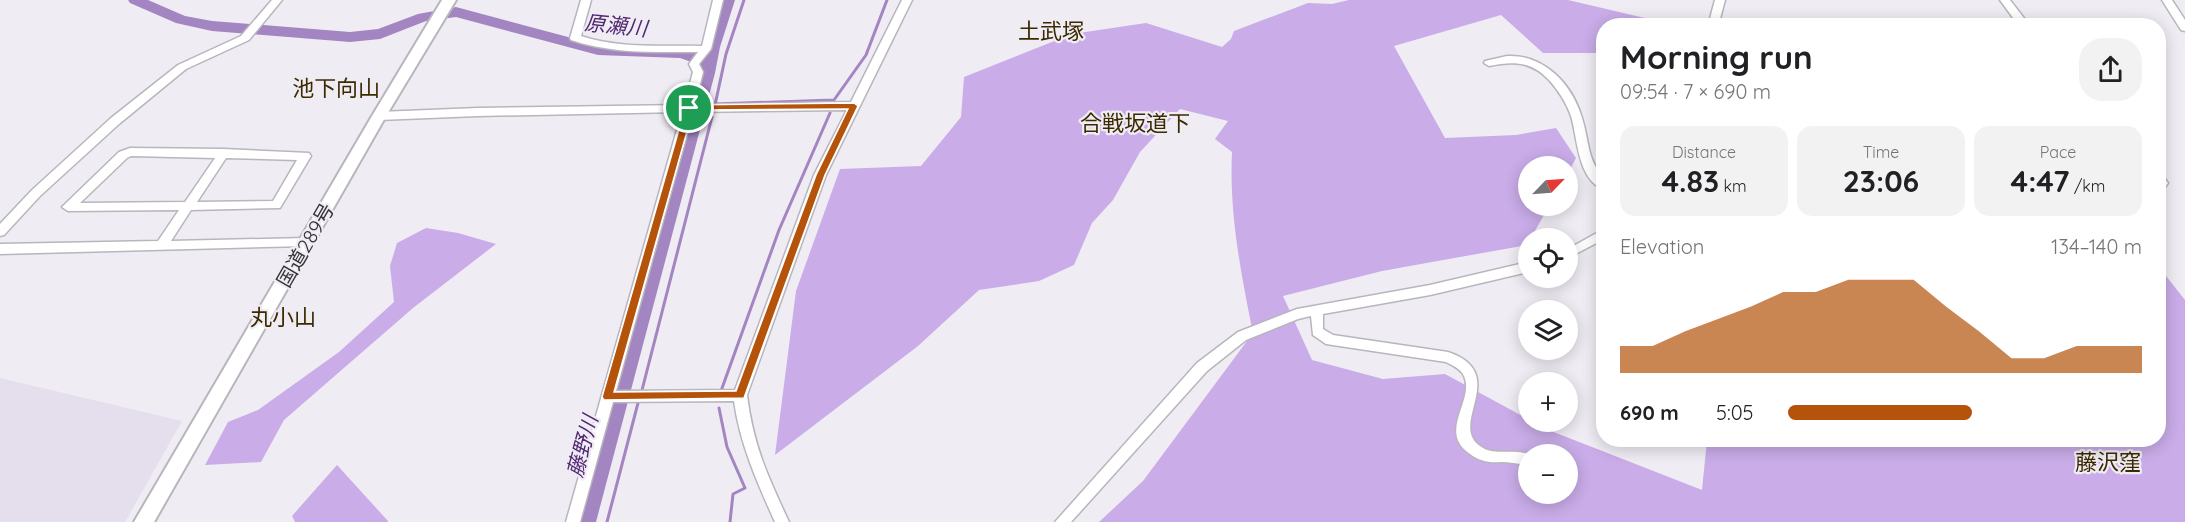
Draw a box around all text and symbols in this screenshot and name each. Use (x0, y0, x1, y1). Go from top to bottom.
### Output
water label: 原瀬川 (583, 9, 651, 41)
district label: 土武塚 (1018, 17, 1084, 45)
text: Morning run (1620, 36, 1813, 77)
button: share (2079, 38, 2142, 101)
district label: 池下向山 (292, 74, 380, 102)
text: 09:54 · 7 × 690 m (1620, 79, 1771, 104)
pin (663, 82, 714, 133)
icon: arrive (672, 91, 705, 124)
district label: 合戦坂道下 (1080, 109, 1190, 137)
text: Distance (1672, 142, 1736, 162)
text: Time (1863, 142, 1899, 162)
text: Pace (2040, 142, 2076, 162)
north arrow (1518, 156, 1578, 216)
map controls (1518, 156, 1578, 504)
text: 4.83 (1661, 162, 1719, 200)
text: 23:06 (1843, 162, 1919, 200)
text: 4:47 (2011, 162, 2070, 200)
text: km (1719, 176, 1747, 196)
text: /km (2070, 176, 2105, 196)
street label: 国道289号 (271, 198, 339, 292)
button: locate (1518, 228, 1578, 288)
text: Elevation (1620, 234, 1704, 259)
text: 134–140 m (2051, 234, 2142, 259)
button: layers (1518, 300, 1578, 360)
district label: 丸小山 (250, 303, 316, 331)
button: + (1518, 372, 1578, 432)
text: 690 m (1620, 400, 1679, 425)
text: 5:05 (1716, 400, 1753, 425)
water label: 藤野川 (561, 410, 603, 480)
button: − (1518, 444, 1578, 504)
district label: 藤沢窪 (2075, 448, 2141, 476)

